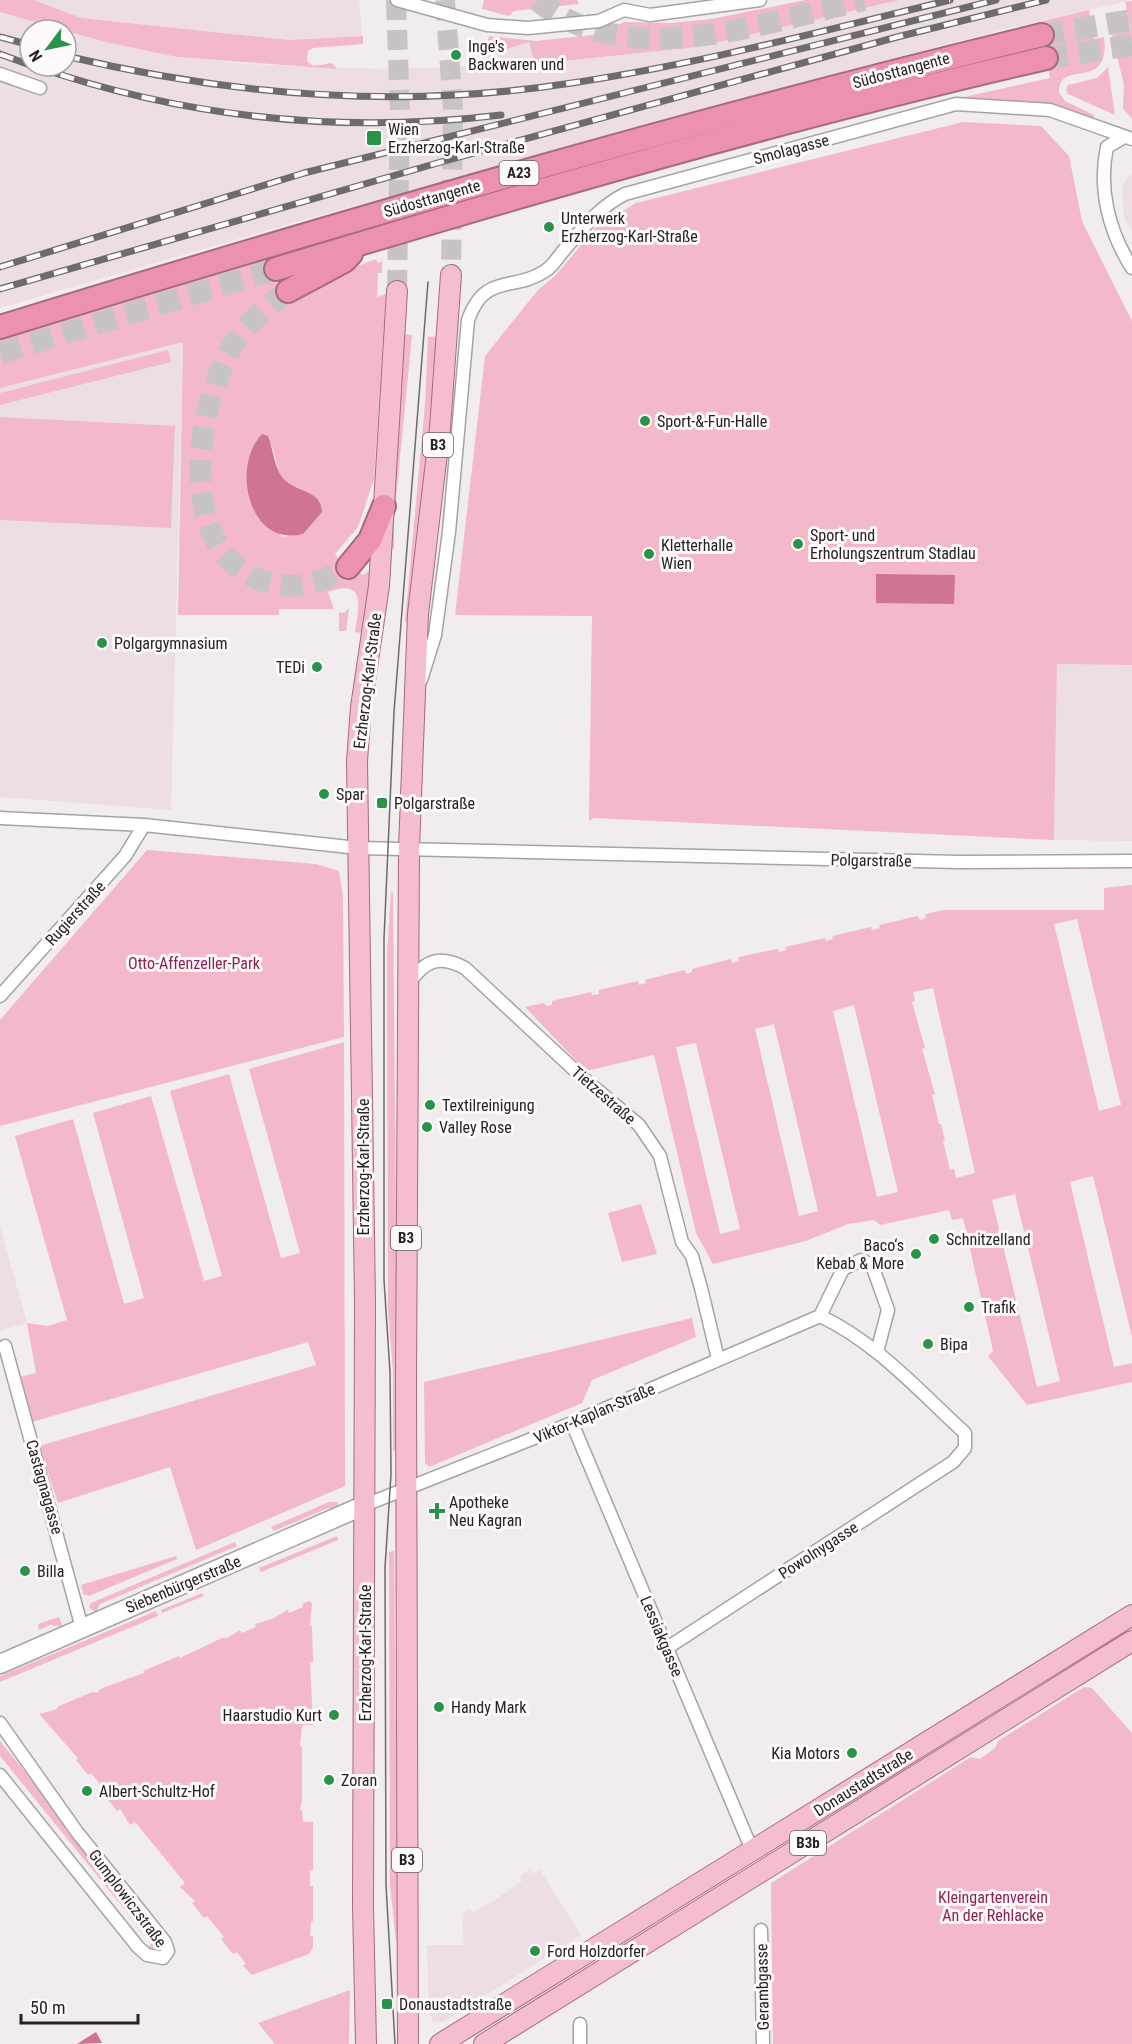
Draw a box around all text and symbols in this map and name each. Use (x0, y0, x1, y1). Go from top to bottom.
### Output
north arrow (18, 18, 78, 78)
place label: Inge's Backwaren und (468, 37, 564, 74)
text: N (25, 46, 46, 65)
marker: Inge's Backwaren und (449, 48, 463, 62)
street label: Südosttangente (851, 48, 952, 93)
place label: Wien Erzherzog-Karl-Straße (388, 120, 525, 157)
marker: Wien Erzherzog-Karl-Straße (365, 129, 383, 147)
street label: Smolagasse (751, 130, 831, 169)
road number: A23 (500, 161, 538, 185)
street label: Südosttangente (382, 176, 483, 221)
place label: Unterwerk Erzherzog-Karl-Straße (561, 209, 698, 246)
marker: Unterwerk Erzherzog-Karl-Straße (542, 220, 556, 234)
place label: Sport-&-Fun-Halle (657, 412, 767, 431)
marker: Sport-&-Fun-Halle (638, 414, 652, 428)
road number: B3 (423, 433, 453, 457)
place label: Sport- und Erholungszentrum Stadlau (810, 526, 976, 563)
place label: Kletterhalle Wien (661, 536, 733, 573)
marker: Sport- und Erholungszentrum Stadlau (791, 537, 805, 551)
marker: Kletterhalle Wien (642, 547, 656, 561)
street label: Erzherzog-Karl-Straße (350, 612, 385, 750)
place label: Polgargymnasium (114, 634, 228, 653)
marker: Polgargymnasium (95, 636, 109, 650)
place label: TEDi (276, 658, 305, 677)
marker: TEDi (310, 660, 324, 674)
place label: Spar (336, 785, 365, 804)
marker: Spar (317, 787, 331, 801)
place label: Polgarstraße (394, 794, 475, 813)
marker: Polgarstraße (375, 796, 389, 810)
street label: Polgarstraße (830, 850, 912, 871)
street label: Rugierstraße (41, 877, 109, 950)
park label: Otto-Affenzeller-Park (128, 954, 261, 973)
street label: Tietzestraße (568, 1062, 640, 1128)
place label: Textilreinigung (442, 1096, 535, 1115)
marker: Textilreinigung (423, 1098, 437, 1112)
street label: Erzherzog-Karl-Straße (354, 1099, 373, 1235)
place label: Valley Rose (439, 1118, 512, 1137)
marker: Valley Rose (420, 1120, 434, 1134)
road number: B3 (391, 1226, 421, 1250)
place label: Schnitzelland (946, 1230, 1031, 1249)
marker: Schnitzelland (927, 1232, 941, 1246)
place label: Baco‘s Kebab & More (816, 1236, 904, 1273)
marker: Baco‘s Kebab & More (909, 1247, 923, 1261)
place label: Trafik (981, 1298, 1017, 1317)
marker: Trafik (962, 1300, 976, 1314)
place label: Bipa (940, 1335, 968, 1354)
marker: Bipa (921, 1337, 935, 1351)
street label: Viktor-Kaplan-Straße (531, 1379, 658, 1448)
street label: Castagnagasse (22, 1438, 67, 1537)
place label: Apotheke Neu Kagran (449, 1493, 522, 1530)
marker: Apotheke Neu Kagran (430, 1504, 444, 1518)
street label: Powolnygasse (775, 1518, 862, 1583)
street label: Siebenbürgerstraße (123, 1552, 244, 1617)
place label: Billa (37, 1562, 64, 1581)
marker: Billa (18, 1564, 32, 1578)
street label: Erzherzog-Karl-Straße (356, 1585, 375, 1721)
street label: Lessiakgasse (636, 1593, 687, 1679)
place label: Handy Mark (451, 1698, 527, 1717)
marker: Handy Mark (432, 1700, 446, 1714)
place label: Haarstudio Kurt (223, 1706, 322, 1725)
marker: Haarstudio Kurt (327, 1708, 341, 1722)
place label: Kia Motors (771, 1744, 840, 1763)
street label: Donaustadtstraße (810, 1744, 916, 1820)
marker: Kia Motors (845, 1746, 859, 1760)
place label: Zoran (341, 1771, 377, 1790)
marker: Zoran (322, 1773, 336, 1787)
place label: Albert-Schultz-Hof (99, 1782, 215, 1801)
marker: Albert-Schultz-Hof (80, 1784, 94, 1798)
road number: B3b (790, 1831, 826, 1855)
street label: Gumplowiczstraße (85, 1846, 171, 1951)
road number: B3 (392, 1848, 422, 1872)
park label: Kleingartenverein An der Rehlacke (938, 1888, 1048, 1925)
place label: Ford Holzdorfer (547, 1942, 646, 1961)
street label: Gerambgasse (752, 1943, 773, 2031)
marker: Ford Holzdorfer (528, 1944, 542, 1958)
scale bar (21, 1987, 138, 2025)
place label: Donaustadtstraße (399, 1995, 512, 2014)
text: 50 m (30, 1997, 65, 2018)
marker: Donaustadtstraße (380, 1997, 394, 2011)

